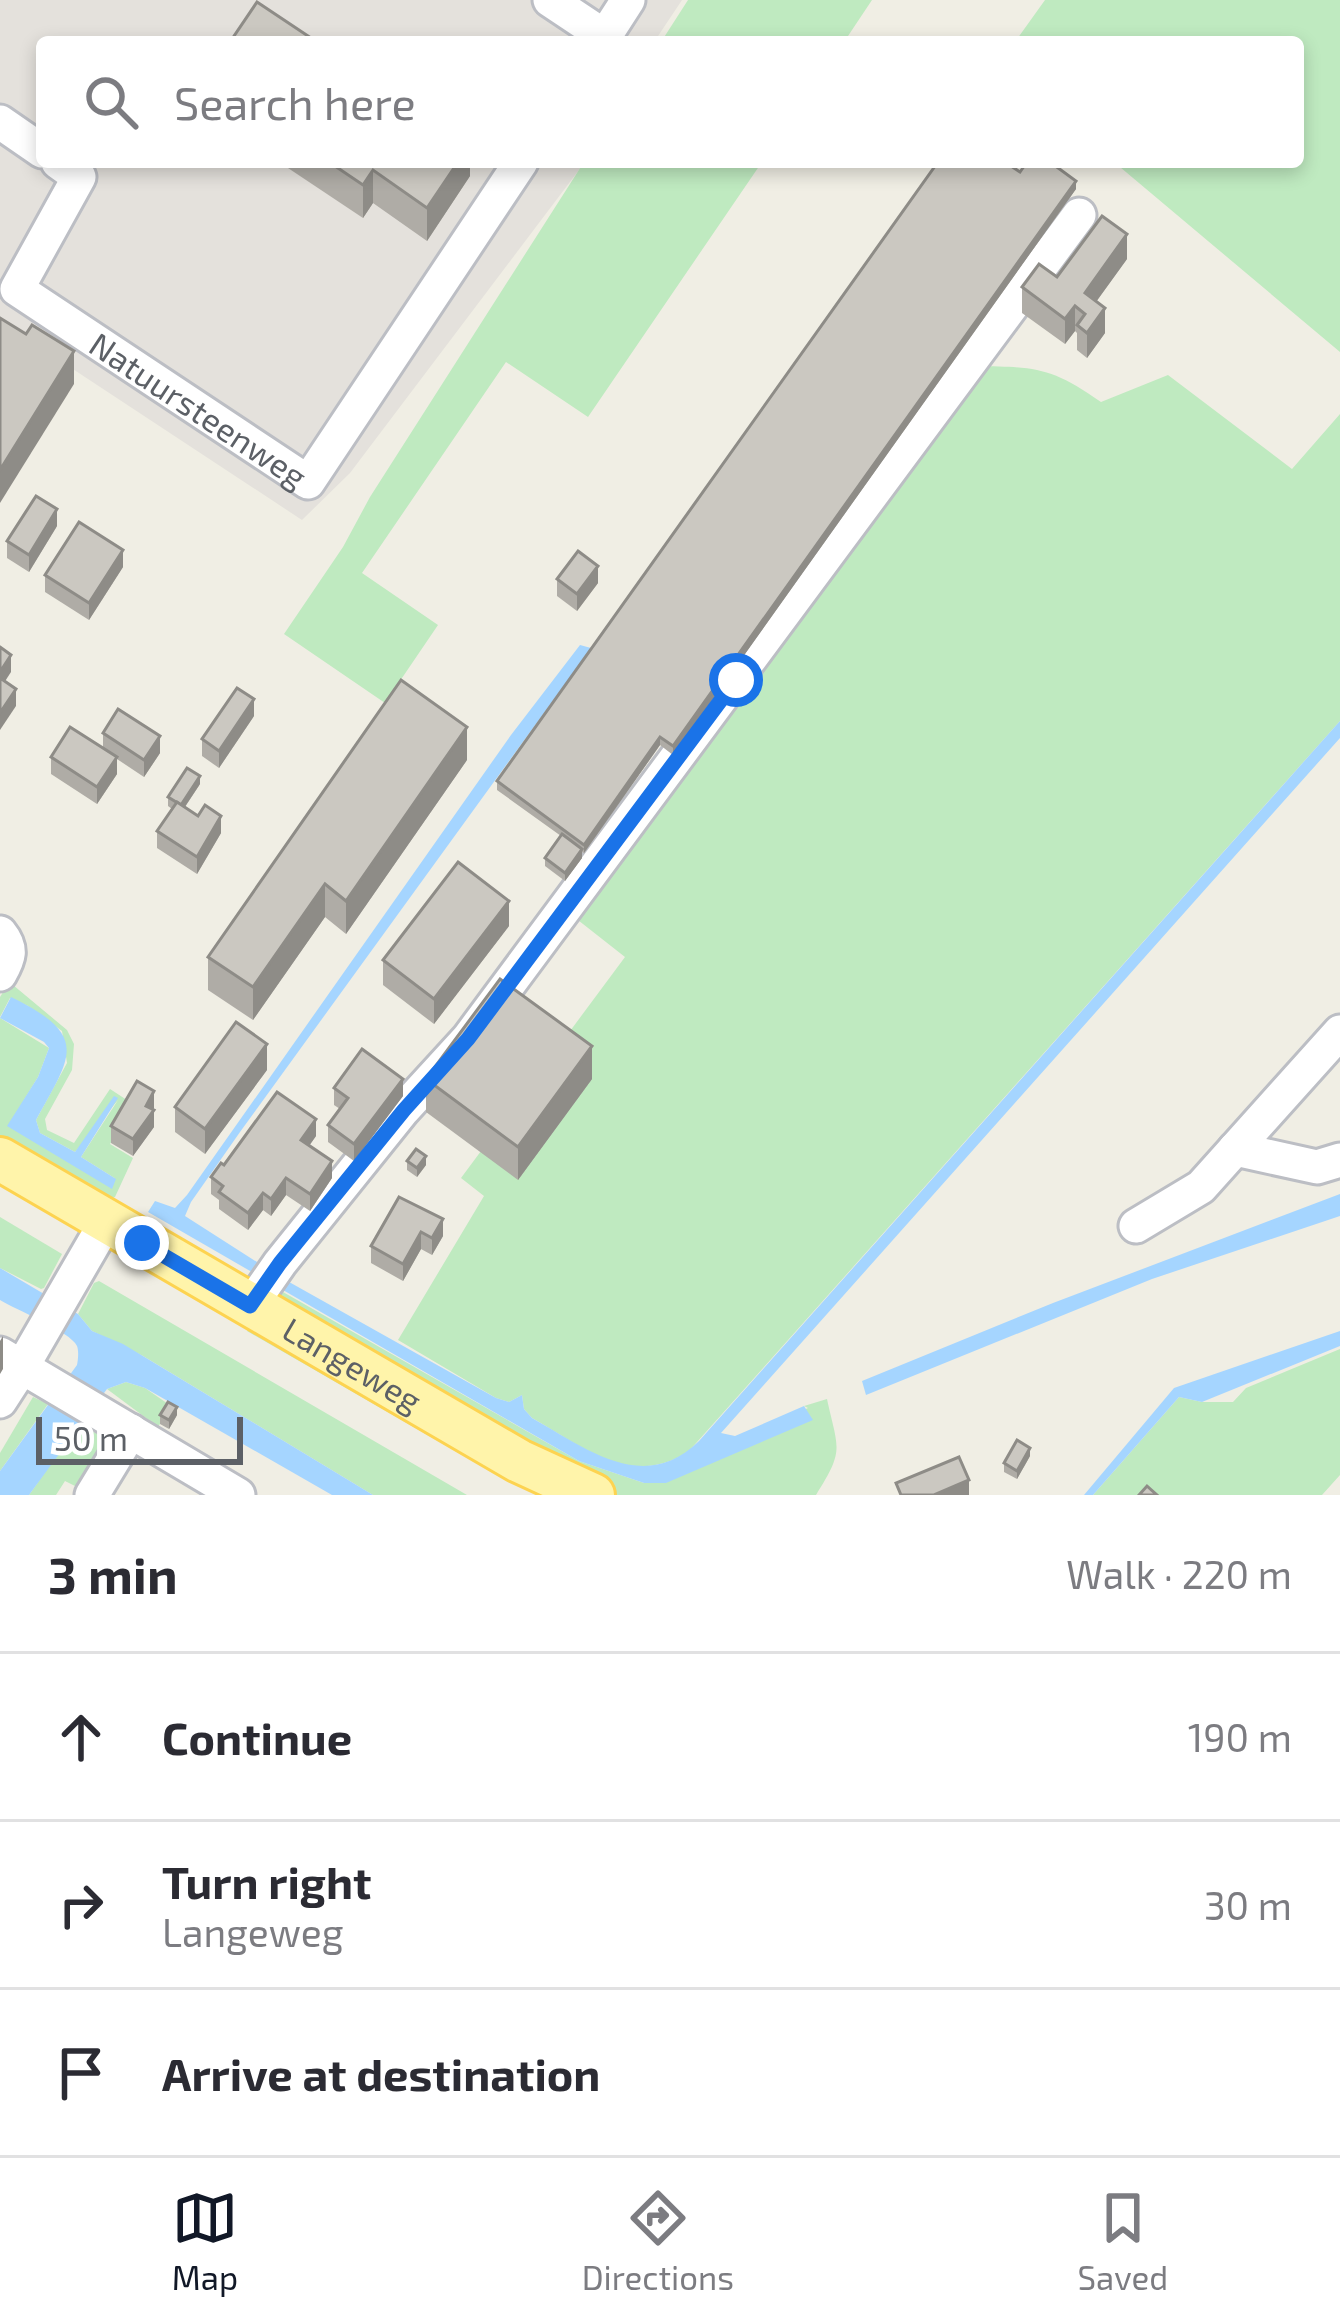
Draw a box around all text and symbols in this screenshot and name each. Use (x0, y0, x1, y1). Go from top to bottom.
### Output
search box (36, 36, 1304, 168)
icon: search (78, 69, 144, 135)
text: Search here (174, 75, 416, 129)
street label: Natuursteenweg (83, 323, 315, 496)
route start (709, 653, 763, 707)
route end (115, 1216, 169, 1270)
street label: Langeweg (276, 1308, 429, 1420)
scale bar (36, 1411, 243, 1464)
text: 50 m (54, 1418, 128, 1458)
text: 3 min (48, 1543, 178, 1604)
text: Walk · 220 m (1066, 1550, 1292, 1597)
icon: ahead (48, 1704, 114, 1770)
text: Continue (162, 1710, 352, 1764)
text: 190 m (1188, 1713, 1292, 1760)
text: Turn right (162, 1854, 371, 1908)
icon: right (48, 1872, 114, 1938)
text: 30 m (1204, 1881, 1292, 1928)
text: Langeweg (162, 1908, 343, 1955)
icon: arrive (48, 2040, 114, 2106)
text: Arrive at destination (162, 2046, 600, 2100)
tab: Map (172, 2185, 238, 2297)
tab: Directions (582, 2185, 734, 2297)
tab: Saved (1078, 2185, 1168, 2297)

